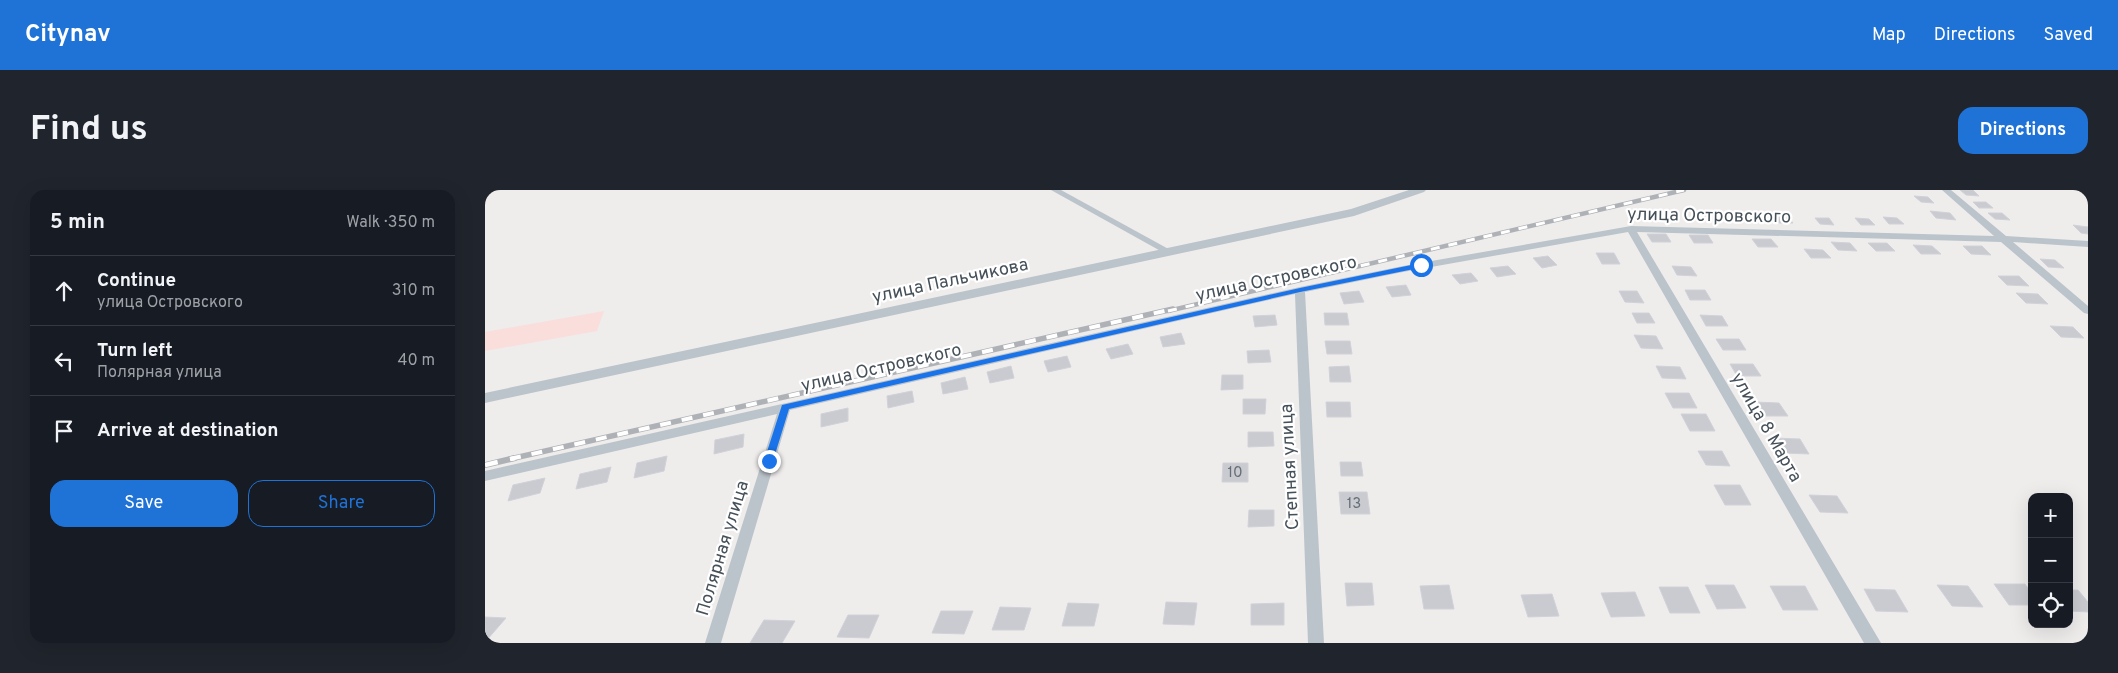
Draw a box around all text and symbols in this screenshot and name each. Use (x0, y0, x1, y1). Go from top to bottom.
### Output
text: Citynav (25, 20, 111, 50)
text: Map (1872, 24, 1906, 47)
text: Directions (1934, 24, 2016, 47)
text: Saved (2044, 24, 2093, 47)
button: Directions (1958, 107, 2088, 154)
text: Find us (30, 108, 148, 152)
street label: улица Островского (1627, 204, 1791, 229)
text: 5 min (50, 209, 105, 236)
text: Walk · 350 m (346, 213, 435, 233)
street label: улица Островского (1194, 251, 1359, 308)
street label: улица Пальчикова (870, 254, 1030, 309)
route start (1410, 254, 1433, 277)
text: Continue (97, 269, 176, 293)
icon: ahead (50, 277, 78, 305)
text: 310 m (392, 281, 435, 301)
text: улица Островского (97, 293, 243, 313)
text: Turn left (97, 339, 173, 363)
street label: улица Островского (799, 339, 964, 398)
icon: left (50, 347, 78, 375)
text: 40 m (397, 351, 435, 371)
text: Полярная улица (97, 363, 222, 383)
street label: улица 8 Марта (1725, 369, 1806, 487)
street label: Степная улица (1276, 403, 1305, 531)
icon: arrive (50, 417, 78, 445)
text: Arrive at destination (97, 419, 278, 443)
route end (758, 450, 781, 473)
house number: 10 (1227, 464, 1243, 483)
street label: Полярная улица (692, 478, 755, 619)
button: Save (50, 480, 238, 527)
button: Share (248, 480, 435, 527)
map controls (2028, 493, 2073, 628)
button: + (2028, 493, 2073, 538)
house number: 13 (1347, 495, 1361, 514)
button: − (2028, 538, 2073, 583)
button: locate (2028, 583, 2073, 628)

